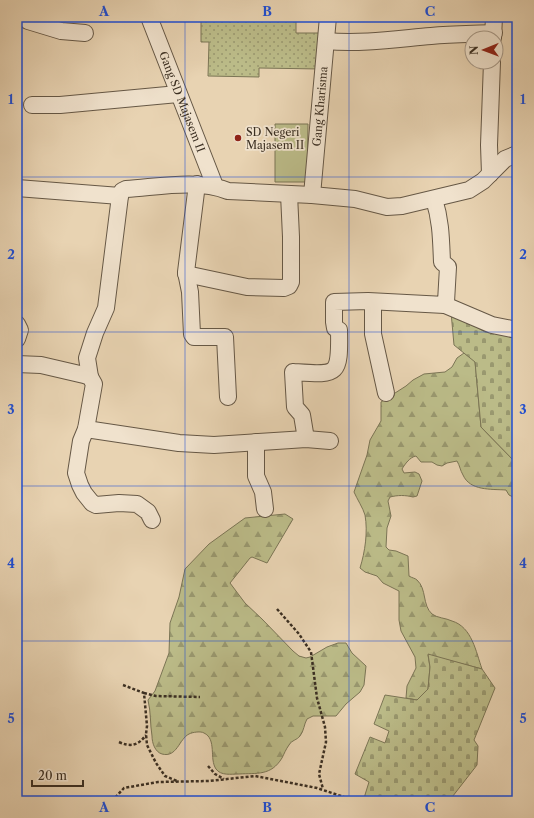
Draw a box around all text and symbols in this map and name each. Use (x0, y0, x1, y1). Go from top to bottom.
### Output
text: A (98, 3, 110, 19)
text: B (262, 3, 272, 19)
text: C (425, 3, 435, 19)
north arrow (464, 30, 504, 70)
text: N (467, 45, 481, 55)
street label: Gang SD Majasem II (156, 49, 208, 154)
street label: Gang Kharisma (309, 65, 331, 147)
text: 1 (8, 91, 14, 107)
text: 1 (520, 91, 526, 107)
place label: SD Negeri Majasem II (246, 125, 304, 152)
marker: SD Negeri Majasem II (233, 133, 243, 143)
text: 2 (7, 246, 15, 262)
text: 2 (519, 246, 527, 262)
text: 3 (7, 401, 15, 417)
text: 3 (519, 401, 527, 417)
text: 4 (7, 555, 15, 571)
text: 4 (519, 555, 527, 571)
text: 5 (7, 710, 15, 726)
text: 5 (519, 710, 527, 726)
scale bar (32, 762, 83, 788)
text: 20 m (38, 768, 67, 783)
text: A (98, 799, 110, 815)
text: B (262, 799, 272, 815)
text: C (425, 799, 435, 815)

